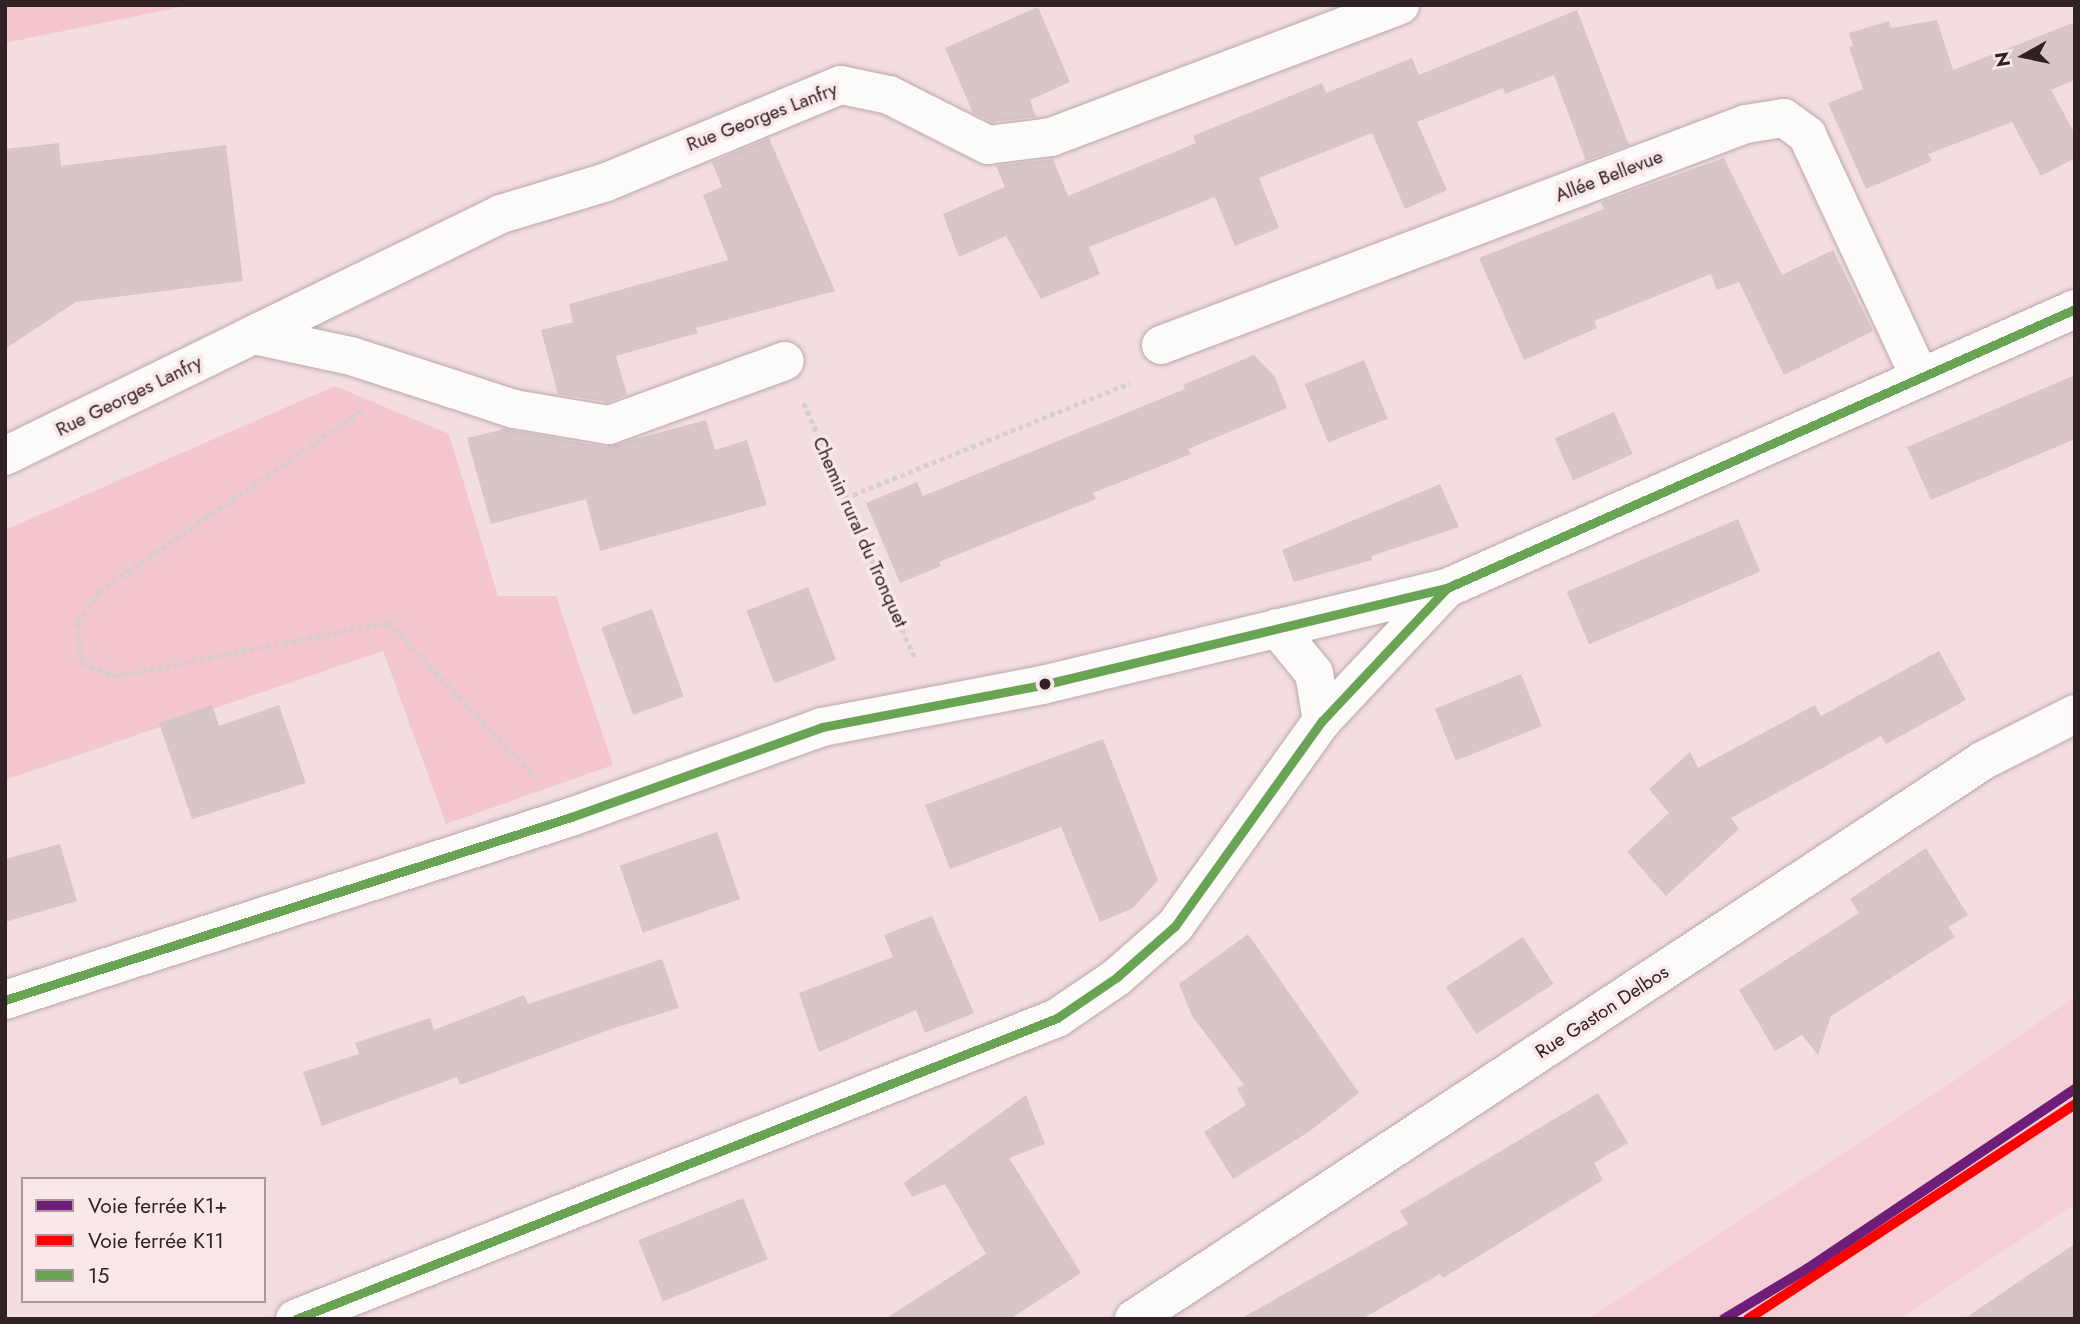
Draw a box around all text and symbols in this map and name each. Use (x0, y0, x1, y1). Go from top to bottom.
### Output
north arrow (1989, 21, 2059, 91)
text: N (1988, 50, 2017, 69)
street label: Rue Georges Lanfry (683, 78, 841, 156)
street label: Allée Bellevue (1552, 145, 1666, 207)
street label: Rue Georges Lanfry (52, 351, 206, 441)
street label: Chemin rural du Tronquet (808, 433, 912, 631)
unlabelled marker (1038, 677, 1052, 691)
street label: Rue Gaston Delbos (1531, 960, 1673, 1064)
legend (21, 1177, 266, 1303)
text: Voie ferrée K1+ (88, 1191, 227, 1221)
text: Voie ferrée K11 (88, 1226, 224, 1256)
text: 15 (88, 1261, 109, 1291)

